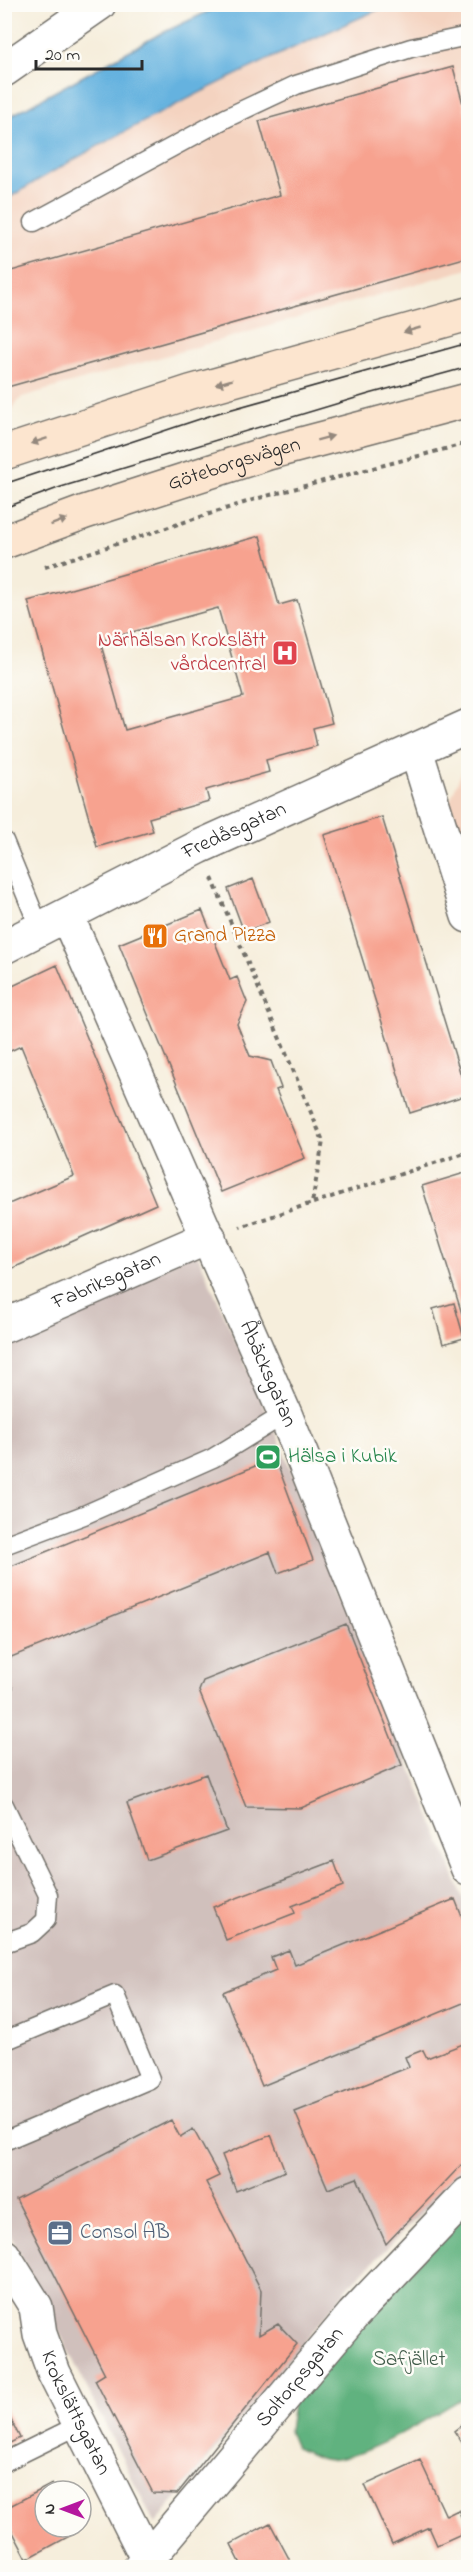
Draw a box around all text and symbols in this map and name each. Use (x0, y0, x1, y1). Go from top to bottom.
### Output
scale bar (36, 33, 142, 71)
text: 20 m (45, 43, 80, 69)
one-way arrow (403, 326, 421, 335)
one-way arrow (215, 378, 233, 388)
street label: Göteborgsvägen (164, 430, 304, 499)
one-way arrow (317, 433, 335, 442)
one-way arrow (30, 437, 48, 447)
one-way arrow (50, 516, 68, 526)
place label: Närhälsan Krokslätt vårdcentral (98, 626, 266, 680)
hospital icon: Närhälsan Krokslätt vårdcentral (270, 638, 300, 668)
street label: Fredåsgatan (176, 795, 291, 868)
restaurant icon: Grand Pizza (140, 921, 170, 951)
place label: Grand Pizza (174, 921, 276, 951)
street label: Fabriksgatan (47, 1245, 166, 1319)
street label: Åbäcksgatan (231, 1316, 304, 1432)
sports icon: Hälsa i Kubik (253, 1442, 283, 1472)
place label: Hälsa i Kubik (288, 1442, 398, 1472)
office icon: Consol AB (45, 2218, 75, 2248)
place label: Consol AB (80, 2218, 170, 2248)
street label: Soltorpsgatan (249, 2321, 352, 2434)
park label: Safjället (373, 2345, 445, 2375)
street label: Krokslättsgatan (32, 2347, 118, 2481)
north arrow (33, 2479, 93, 2539)
text: N (38, 2503, 62, 2514)

